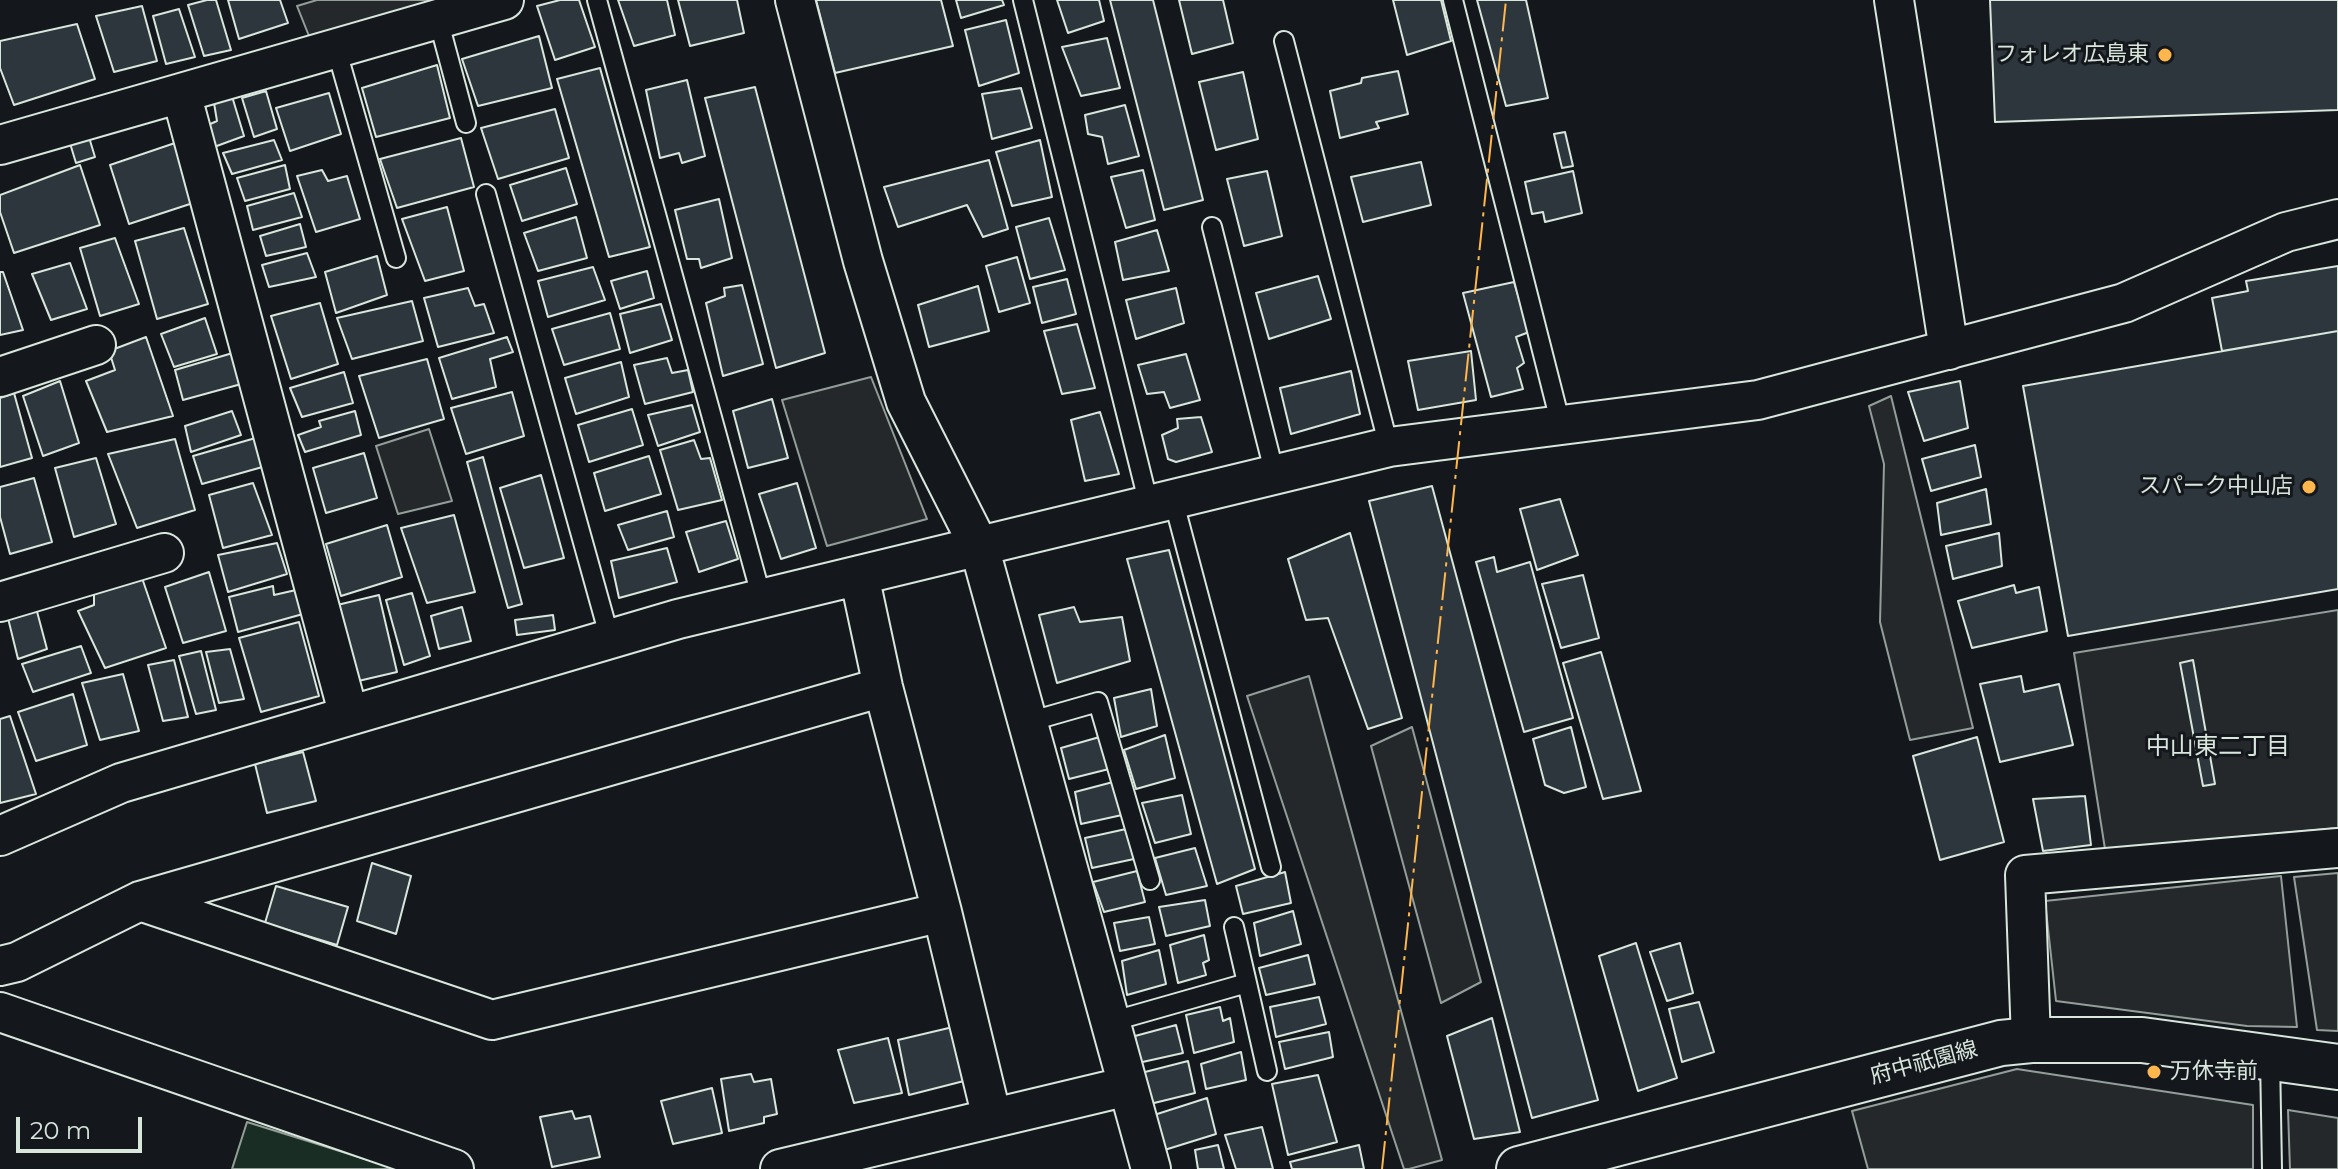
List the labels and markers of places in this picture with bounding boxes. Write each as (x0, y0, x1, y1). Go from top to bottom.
place label: フォレオ広島東 (1995, 42, 2149, 68)
marker: フォレオ広島東 (2156, 46, 2174, 64)
place label: スパーク中山店 (2139, 474, 2293, 500)
marker: スパーク中山店 (2300, 478, 2318, 496)
place label: 万休寺前 (2170, 1059, 2258, 1085)
marker: 万休寺前 (2145, 1063, 2163, 1081)

